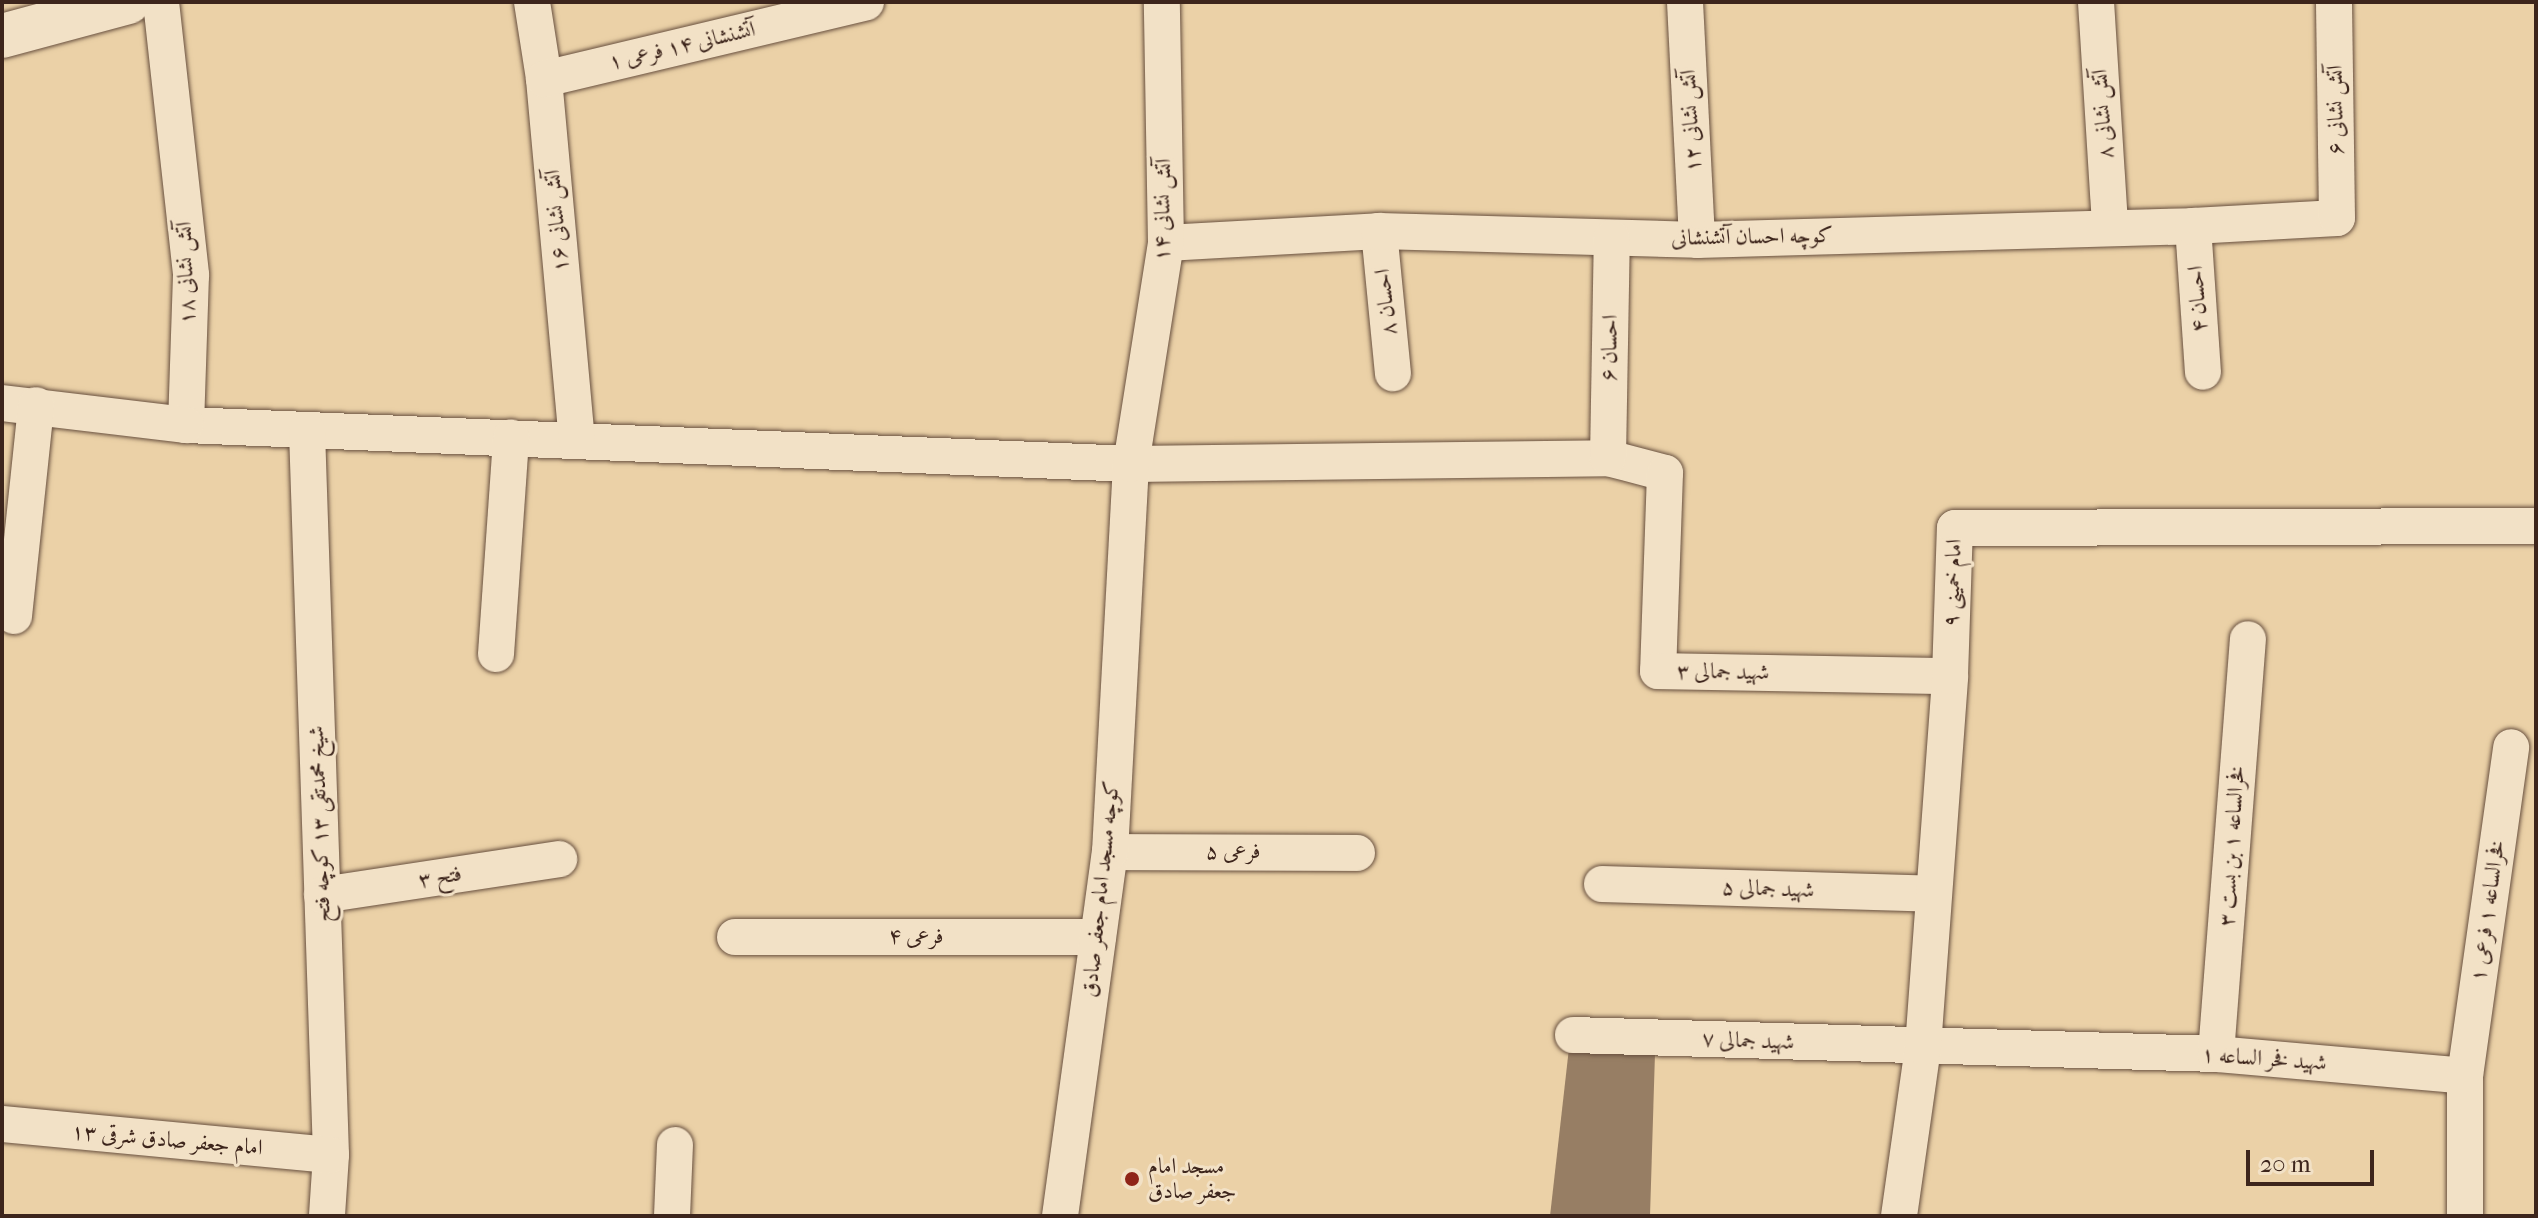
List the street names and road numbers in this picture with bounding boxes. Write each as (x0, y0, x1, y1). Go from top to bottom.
street label: آتشنشانی ۱۴ فرعی ۱ (606, 16, 758, 76)
street label: آتش نشانی ۶ (2322, 65, 2350, 155)
street label: آتش نشانی ۸ (2087, 68, 2119, 160)
street label: آتش نشانی ۱۲ (1675, 69, 1707, 173)
street label: آتش نشانی ۱۴ (1149, 158, 1177, 262)
street label: آتش نشانی ۱۶ (539, 169, 575, 273)
street label: آتش نشانی ۱۸ (171, 221, 201, 325)
street label: کوچه احسان آتشنشانی (1671, 222, 1833, 252)
street label: احسان ۴ (2182, 265, 2214, 333)
street label: احسان ۸ (1369, 267, 1403, 337)
street label: احسان ۶ (1596, 314, 1624, 382)
street label: امام خمینی ۹ (1938, 539, 1968, 627)
street label: شهید جمالی ۳ (1676, 658, 1770, 686)
street label: شیخ محمدتقی ۱۳ کوچه فتح (303, 725, 337, 923)
street label: فخرالساعه ۱ بن بست ۳ (2213, 765, 2251, 927)
street label: کوچه مسجد امام جعفر صادق (1076, 779, 1126, 999)
street label: فرعی ۵ (1205, 839, 1261, 865)
street label: فخرالساعه ۱ فرعی ۱ (2465, 839, 2511, 983)
street label: فتح ۳ (416, 861, 464, 893)
street label: شهید جمالی ۵ (1721, 874, 1815, 904)
street label: فرعی ۴ (888, 924, 944, 950)
street label: شهید جمالی ۷ (1701, 1026, 1795, 1056)
street label: شهید فخر الساعه ۱ (2200, 1041, 2328, 1077)
street label: امام جعفر صادق شرقی ۱۳ (70, 1118, 264, 1162)

